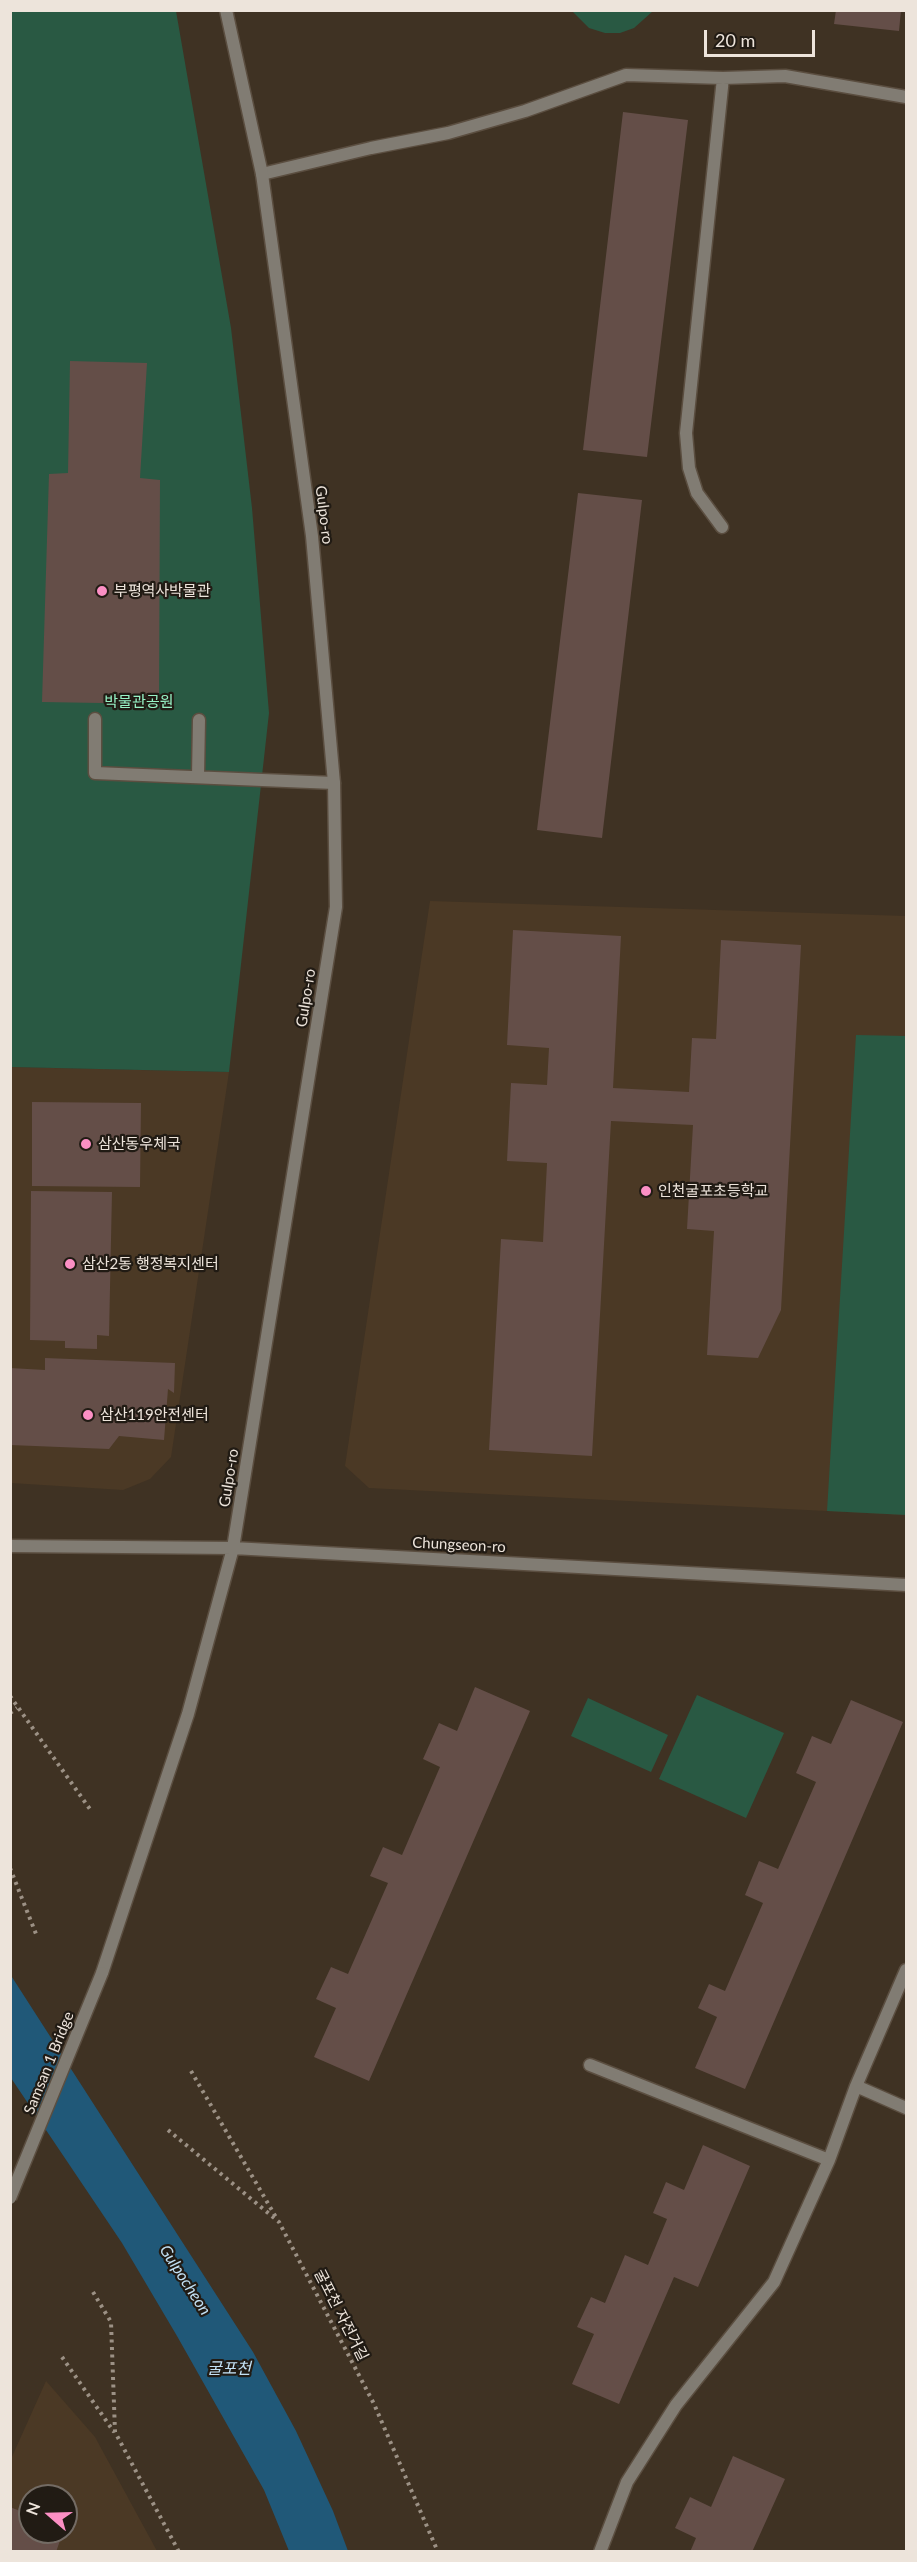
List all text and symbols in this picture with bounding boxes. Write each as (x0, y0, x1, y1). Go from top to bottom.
scale bar (707, 18, 818, 56)
text: 20 m (715, 29, 755, 51)
street label: Gulpo-ro (311, 485, 337, 545)
place label: 부평역사박물관 (114, 582, 211, 600)
marker: 부평역사박물관 (95, 584, 109, 598)
park label: 박물관공원 (105, 693, 173, 711)
street label: Gulpo-ro (293, 968, 319, 1028)
place label: 삼산동우체국 (98, 1135, 181, 1153)
marker: 삼산동우체국 (79, 1137, 93, 1151)
place label: 인천굴포초등학교 (658, 1182, 768, 1200)
marker: 인천굴포초등학교 (639, 1184, 653, 1198)
place label: 삼산2동 행정복지센터 (82, 1255, 219, 1273)
marker: 삼산2동 행정복지센터 (63, 1257, 77, 1271)
place label: 삼산119안전센터 (100, 1406, 209, 1424)
marker: 삼산119안전센터 (81, 1408, 95, 1422)
street label: Gulpo-ro (216, 1448, 242, 1508)
street label: Chungseon-ro (412, 1534, 506, 1556)
street label: Samsan 1 Bridge (20, 2009, 78, 2117)
water label: Gulpocheon (155, 2241, 215, 2319)
street label: 굴포천 자전거길 (310, 2266, 372, 2364)
water label: 굴포천 (207, 2359, 251, 2379)
north arrow (18, 2484, 78, 2544)
text: N (21, 2499, 44, 2517)

